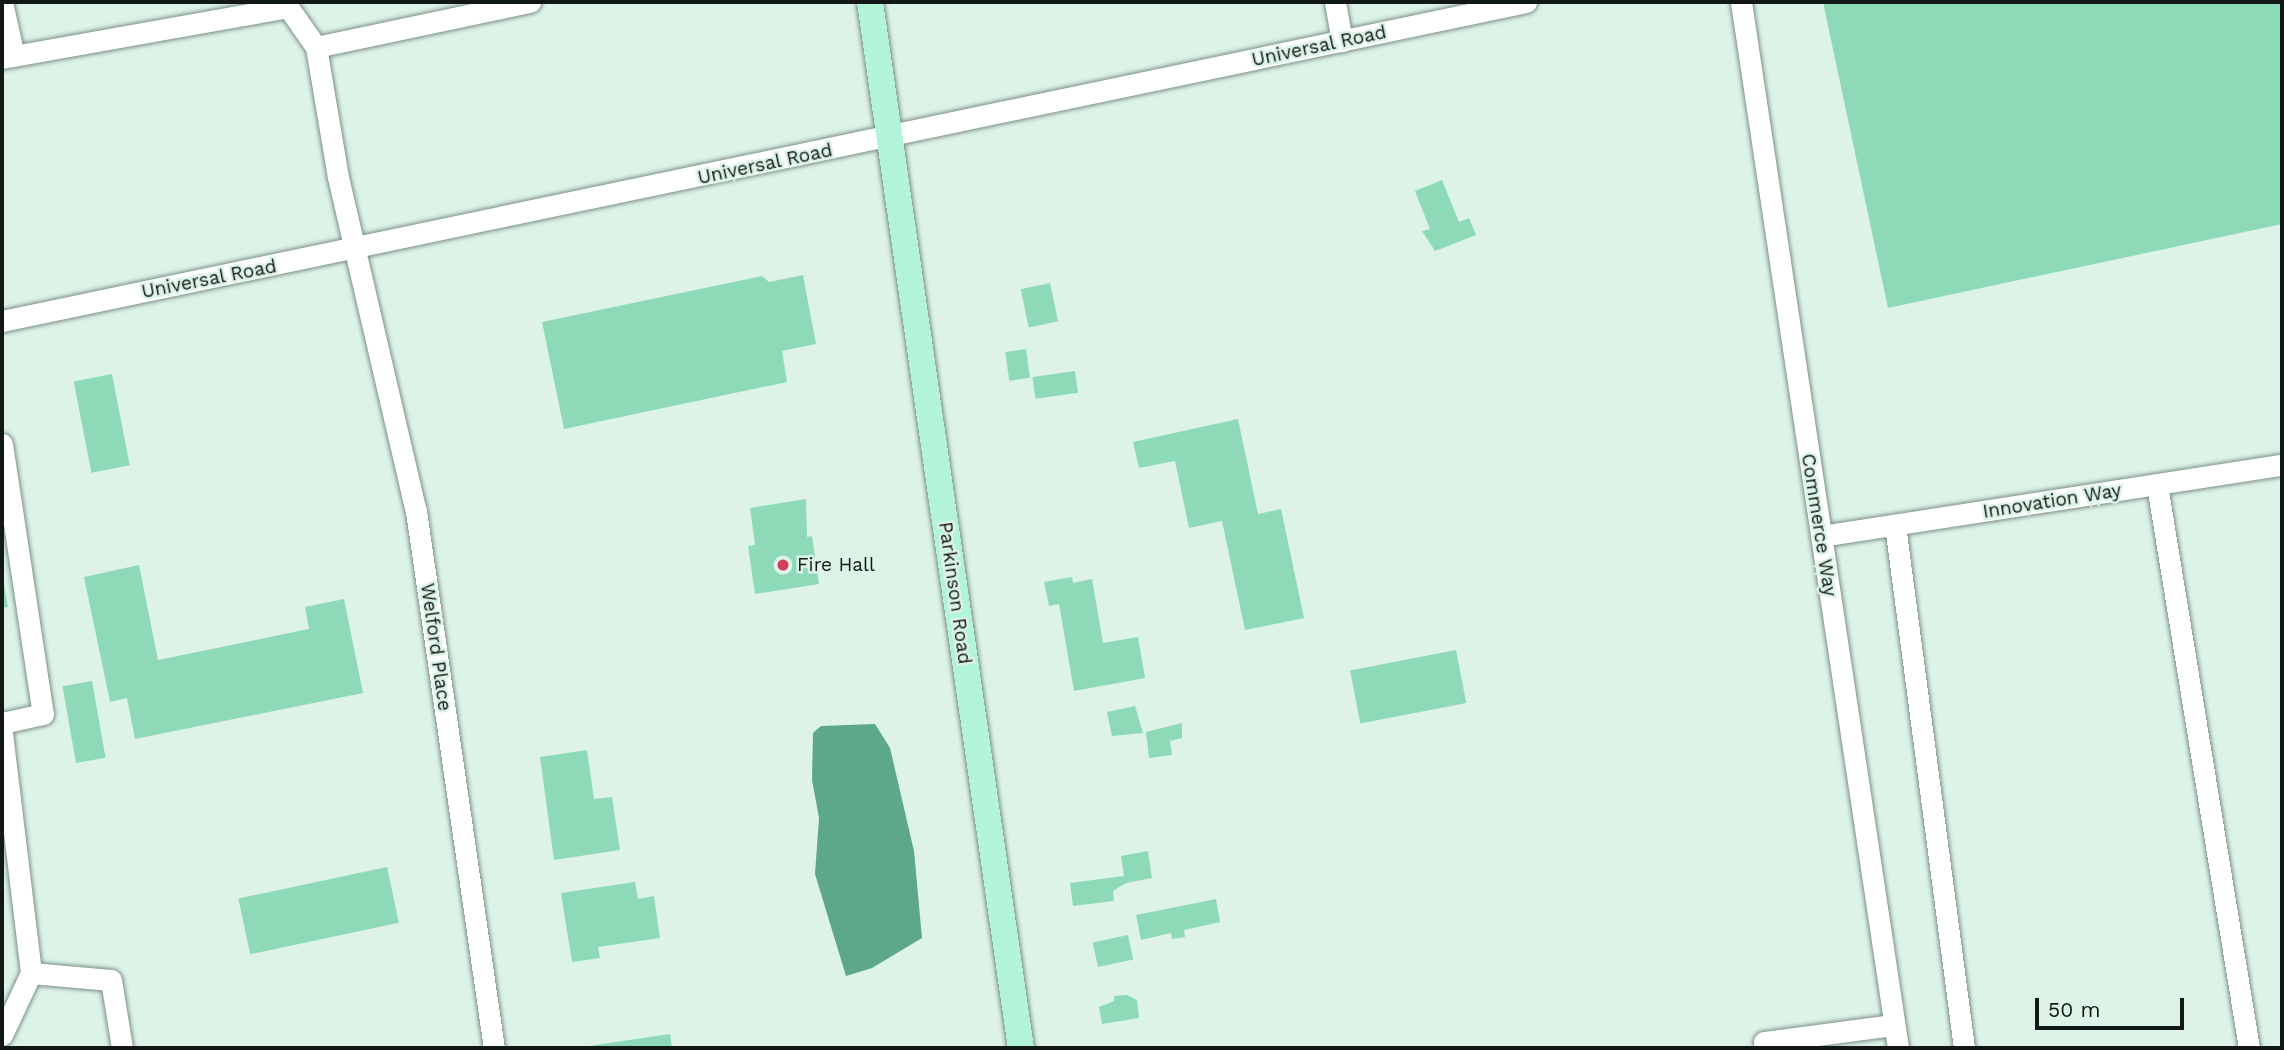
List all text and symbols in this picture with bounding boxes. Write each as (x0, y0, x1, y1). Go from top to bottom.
street label: Universal Road (1249, 21, 1389, 71)
street label: Universal Road (695, 139, 835, 189)
street label: Universal Road (139, 255, 279, 303)
street label: Commerce Way (1796, 452, 1842, 598)
street label: Innovation Way (1981, 479, 2123, 523)
street label: Parkinson Road (934, 520, 976, 666)
place label: Fire Hall (797, 554, 875, 576)
marker: Fire Hall (775, 557, 791, 573)
street label: Welford Place (416, 582, 456, 712)
scale bar (2039, 984, 2188, 1028)
text: 50 m (2048, 997, 2100, 1022)

